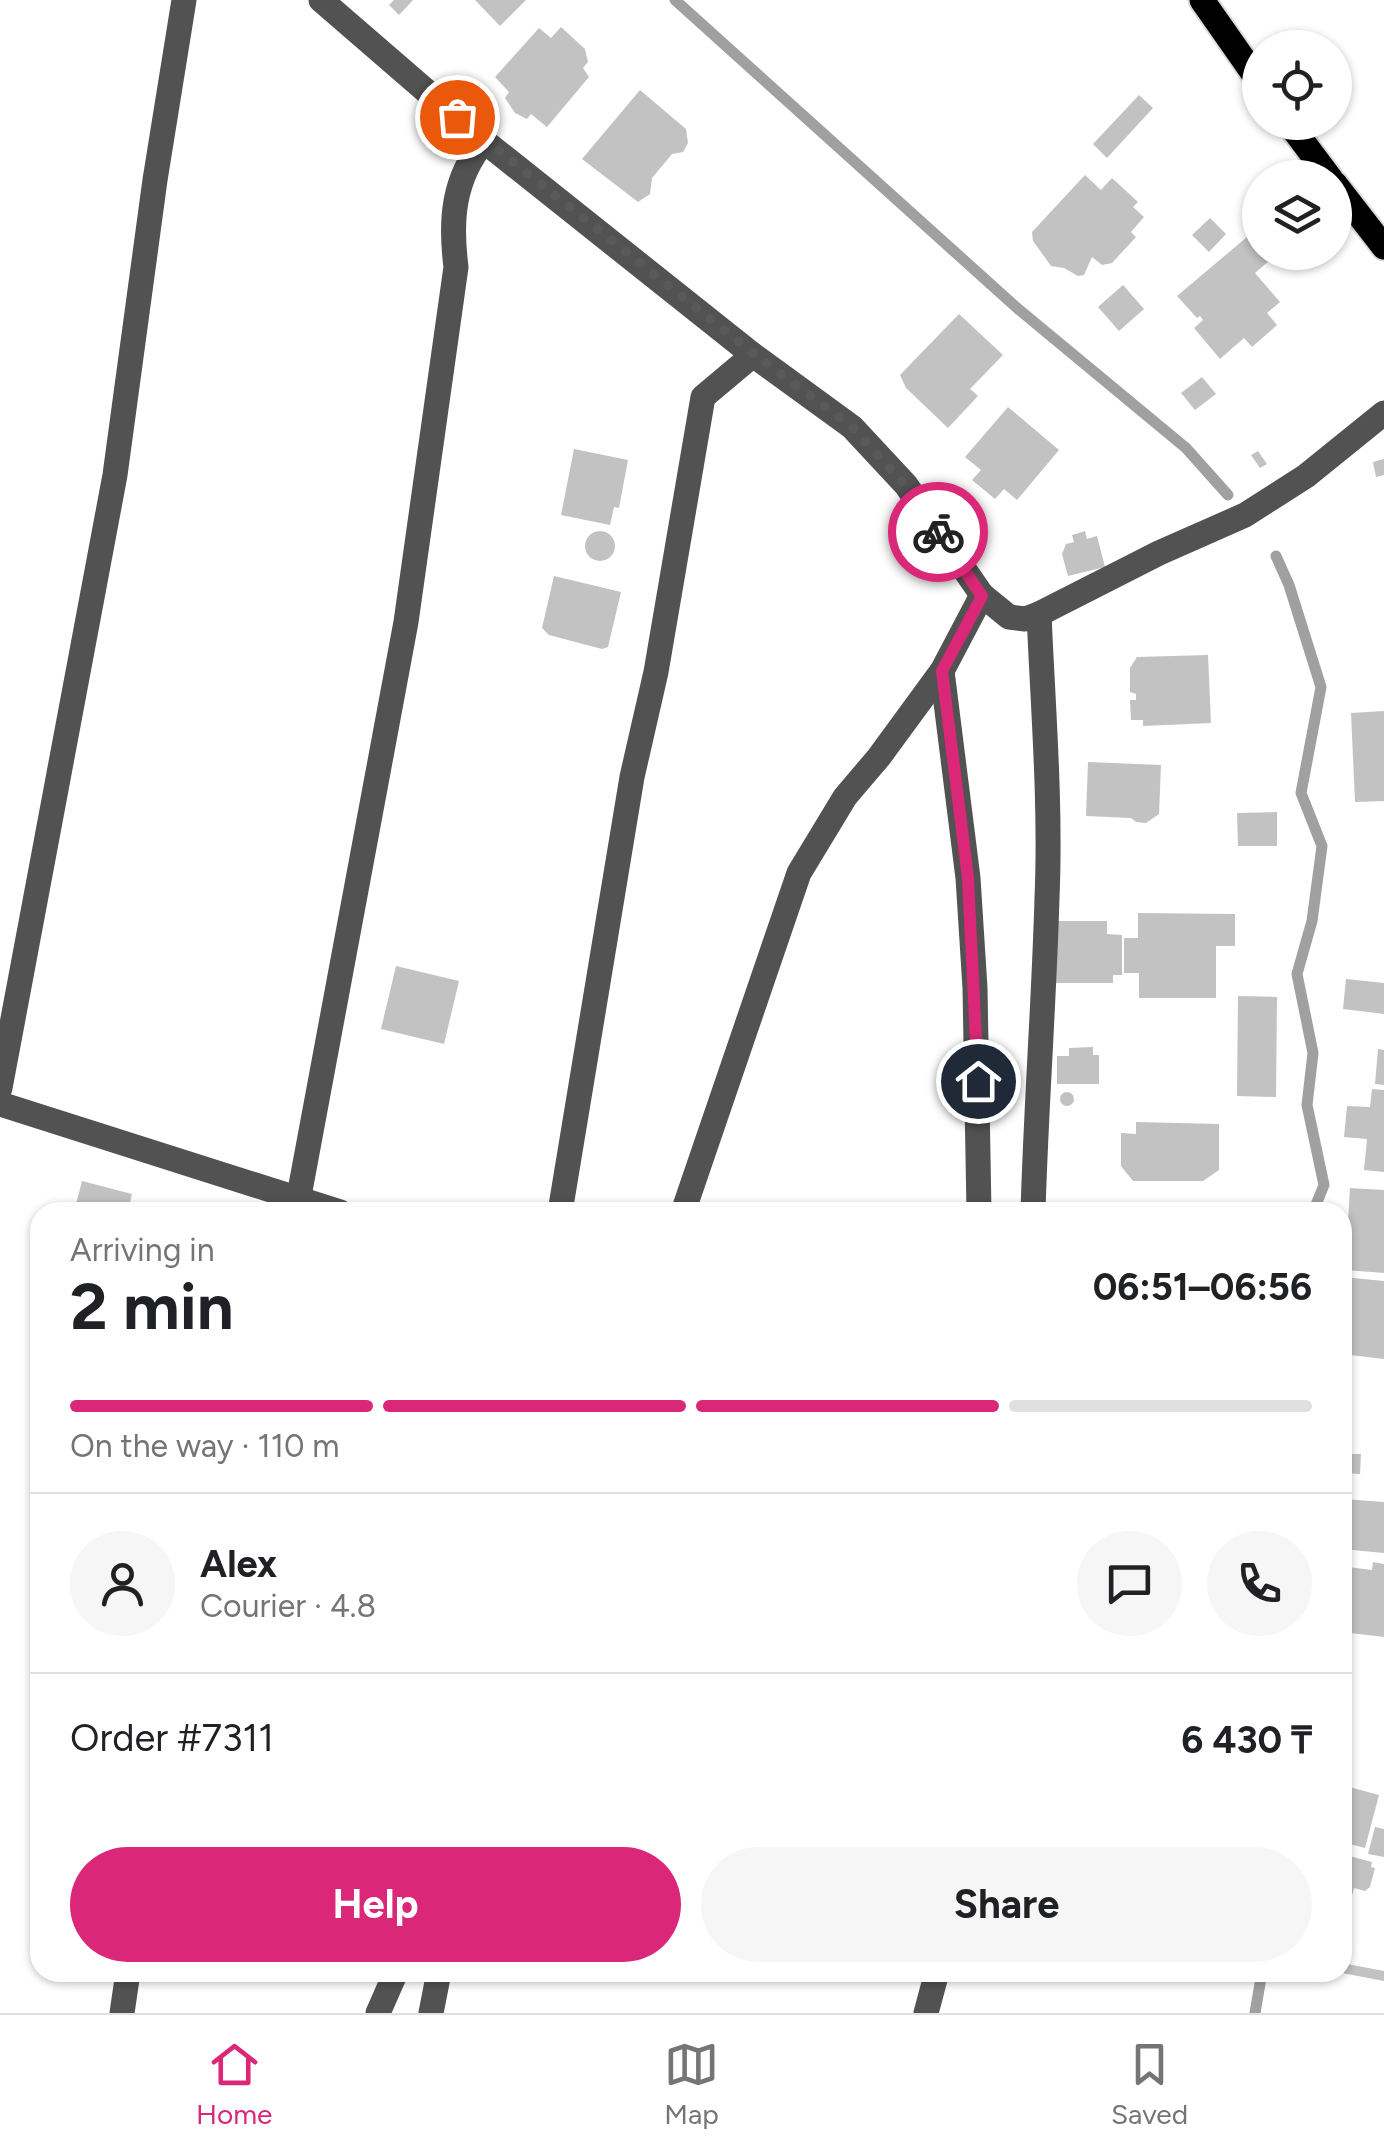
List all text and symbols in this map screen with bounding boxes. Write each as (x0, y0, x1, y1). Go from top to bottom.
map controls (1242, 30, 1352, 270)
button: locate (1242, 30, 1352, 140)
pin (415, 75, 500, 160)
icon: bag (430, 90, 485, 145)
button: layers (1242, 160, 1352, 270)
courier (888, 482, 988, 582)
icon: bike (911, 505, 966, 560)
pin (936, 1039, 1021, 1124)
icon: home (951, 1054, 1006, 1109)
text: Arriving in (70, 1231, 215, 1269)
text: 06:51–06:56 (1093, 1264, 1312, 1310)
text: 2 min (70, 1267, 234, 1345)
text: On the way · 110 m (70, 1427, 340, 1465)
button: person (70, 1531, 175, 1636)
button: chat (1077, 1531, 1182, 1636)
button: phone (1207, 1531, 1312, 1636)
text: Alex (200, 1541, 277, 1587)
text: Courier · 4.8 (200, 1587, 376, 1625)
text: Order #7311 (70, 1715, 274, 1761)
text: 6 430 ₸ (1181, 1717, 1312, 1763)
button: Help (70, 1847, 681, 1962)
button: Share (701, 1847, 1312, 1962)
tab: Home (196, 2037, 272, 2131)
tab: Map (664, 2037, 719, 2131)
tab: Saved (1111, 2037, 1188, 2131)

